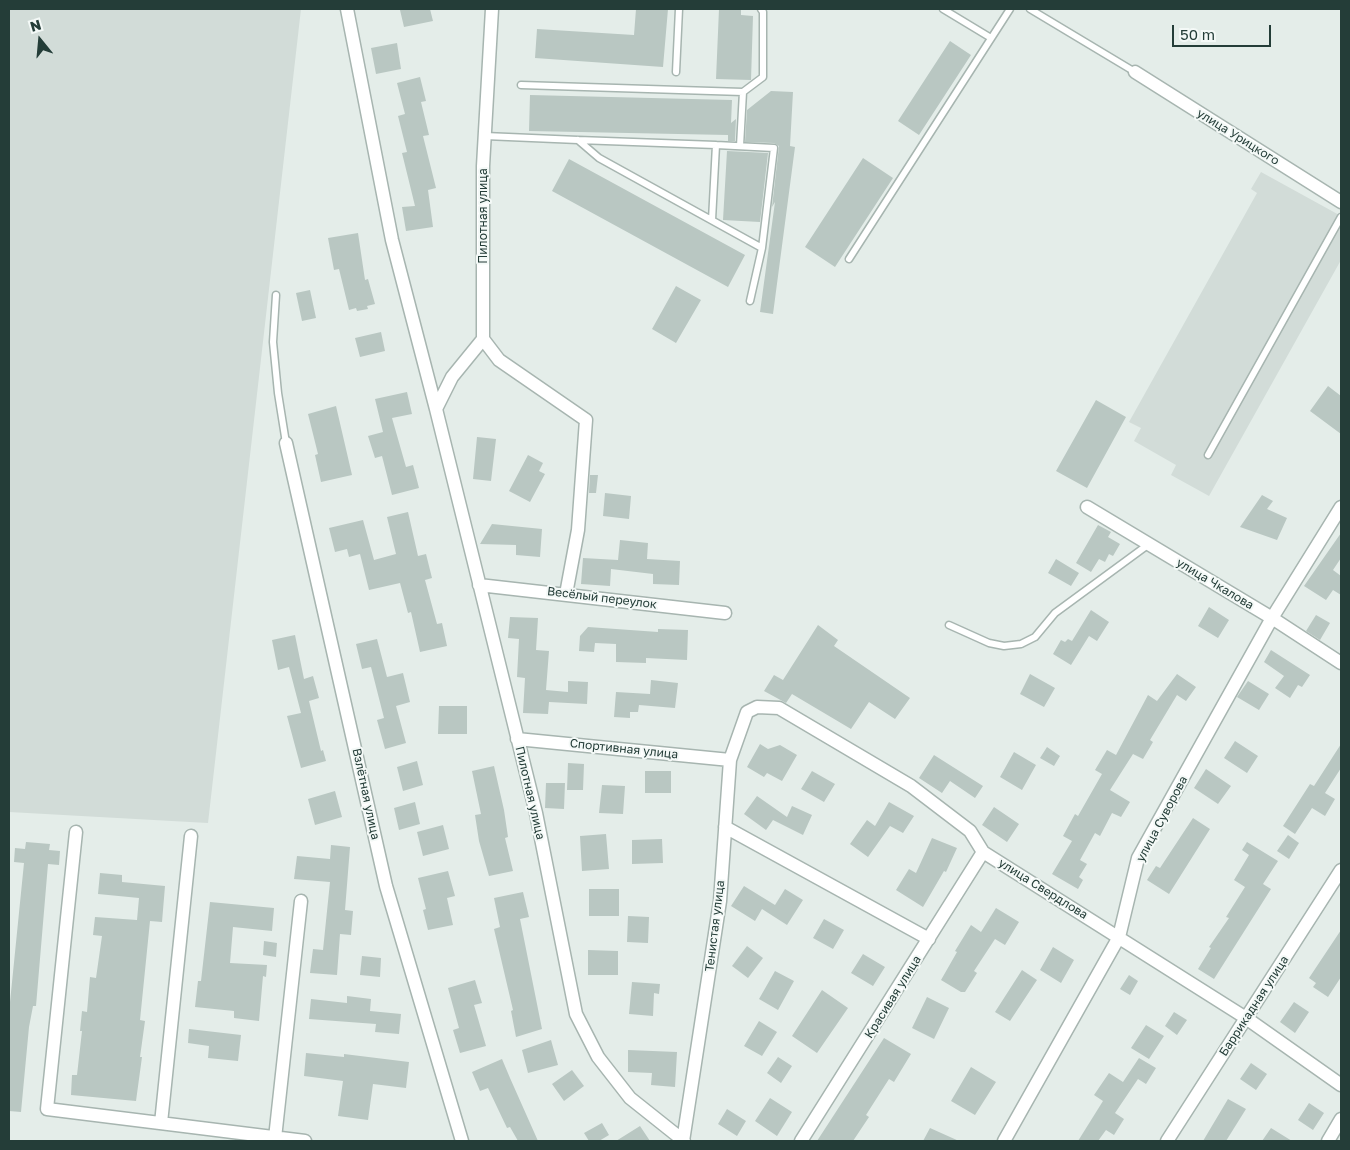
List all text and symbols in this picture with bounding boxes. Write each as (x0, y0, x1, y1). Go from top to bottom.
north arrow (15, 15, 65, 65)
text: N (28, 15, 43, 35)
scale bar (1175, 15, 1274, 47)
text: 50 m (1180, 25, 1215, 43)
street label: улица Урицкого (1194, 106, 1282, 168)
street label: Пилотная улица (476, 168, 490, 264)
street label: улица Чкалова (1174, 555, 1256, 613)
street label: Весёлый переулок (546, 584, 658, 612)
street label: Спортивная улица (569, 736, 679, 762)
street label: Пилотная улица (512, 745, 548, 841)
street label: Взлётная улица (349, 747, 383, 841)
street label: улица Суворова (1133, 774, 1191, 864)
street label: улица Свердлова (996, 856, 1090, 922)
street label: Тенистая улица (702, 880, 728, 972)
street label: Красивая улица (862, 953, 924, 1041)
street label: Баррикадная улица (1216, 953, 1292, 1059)

